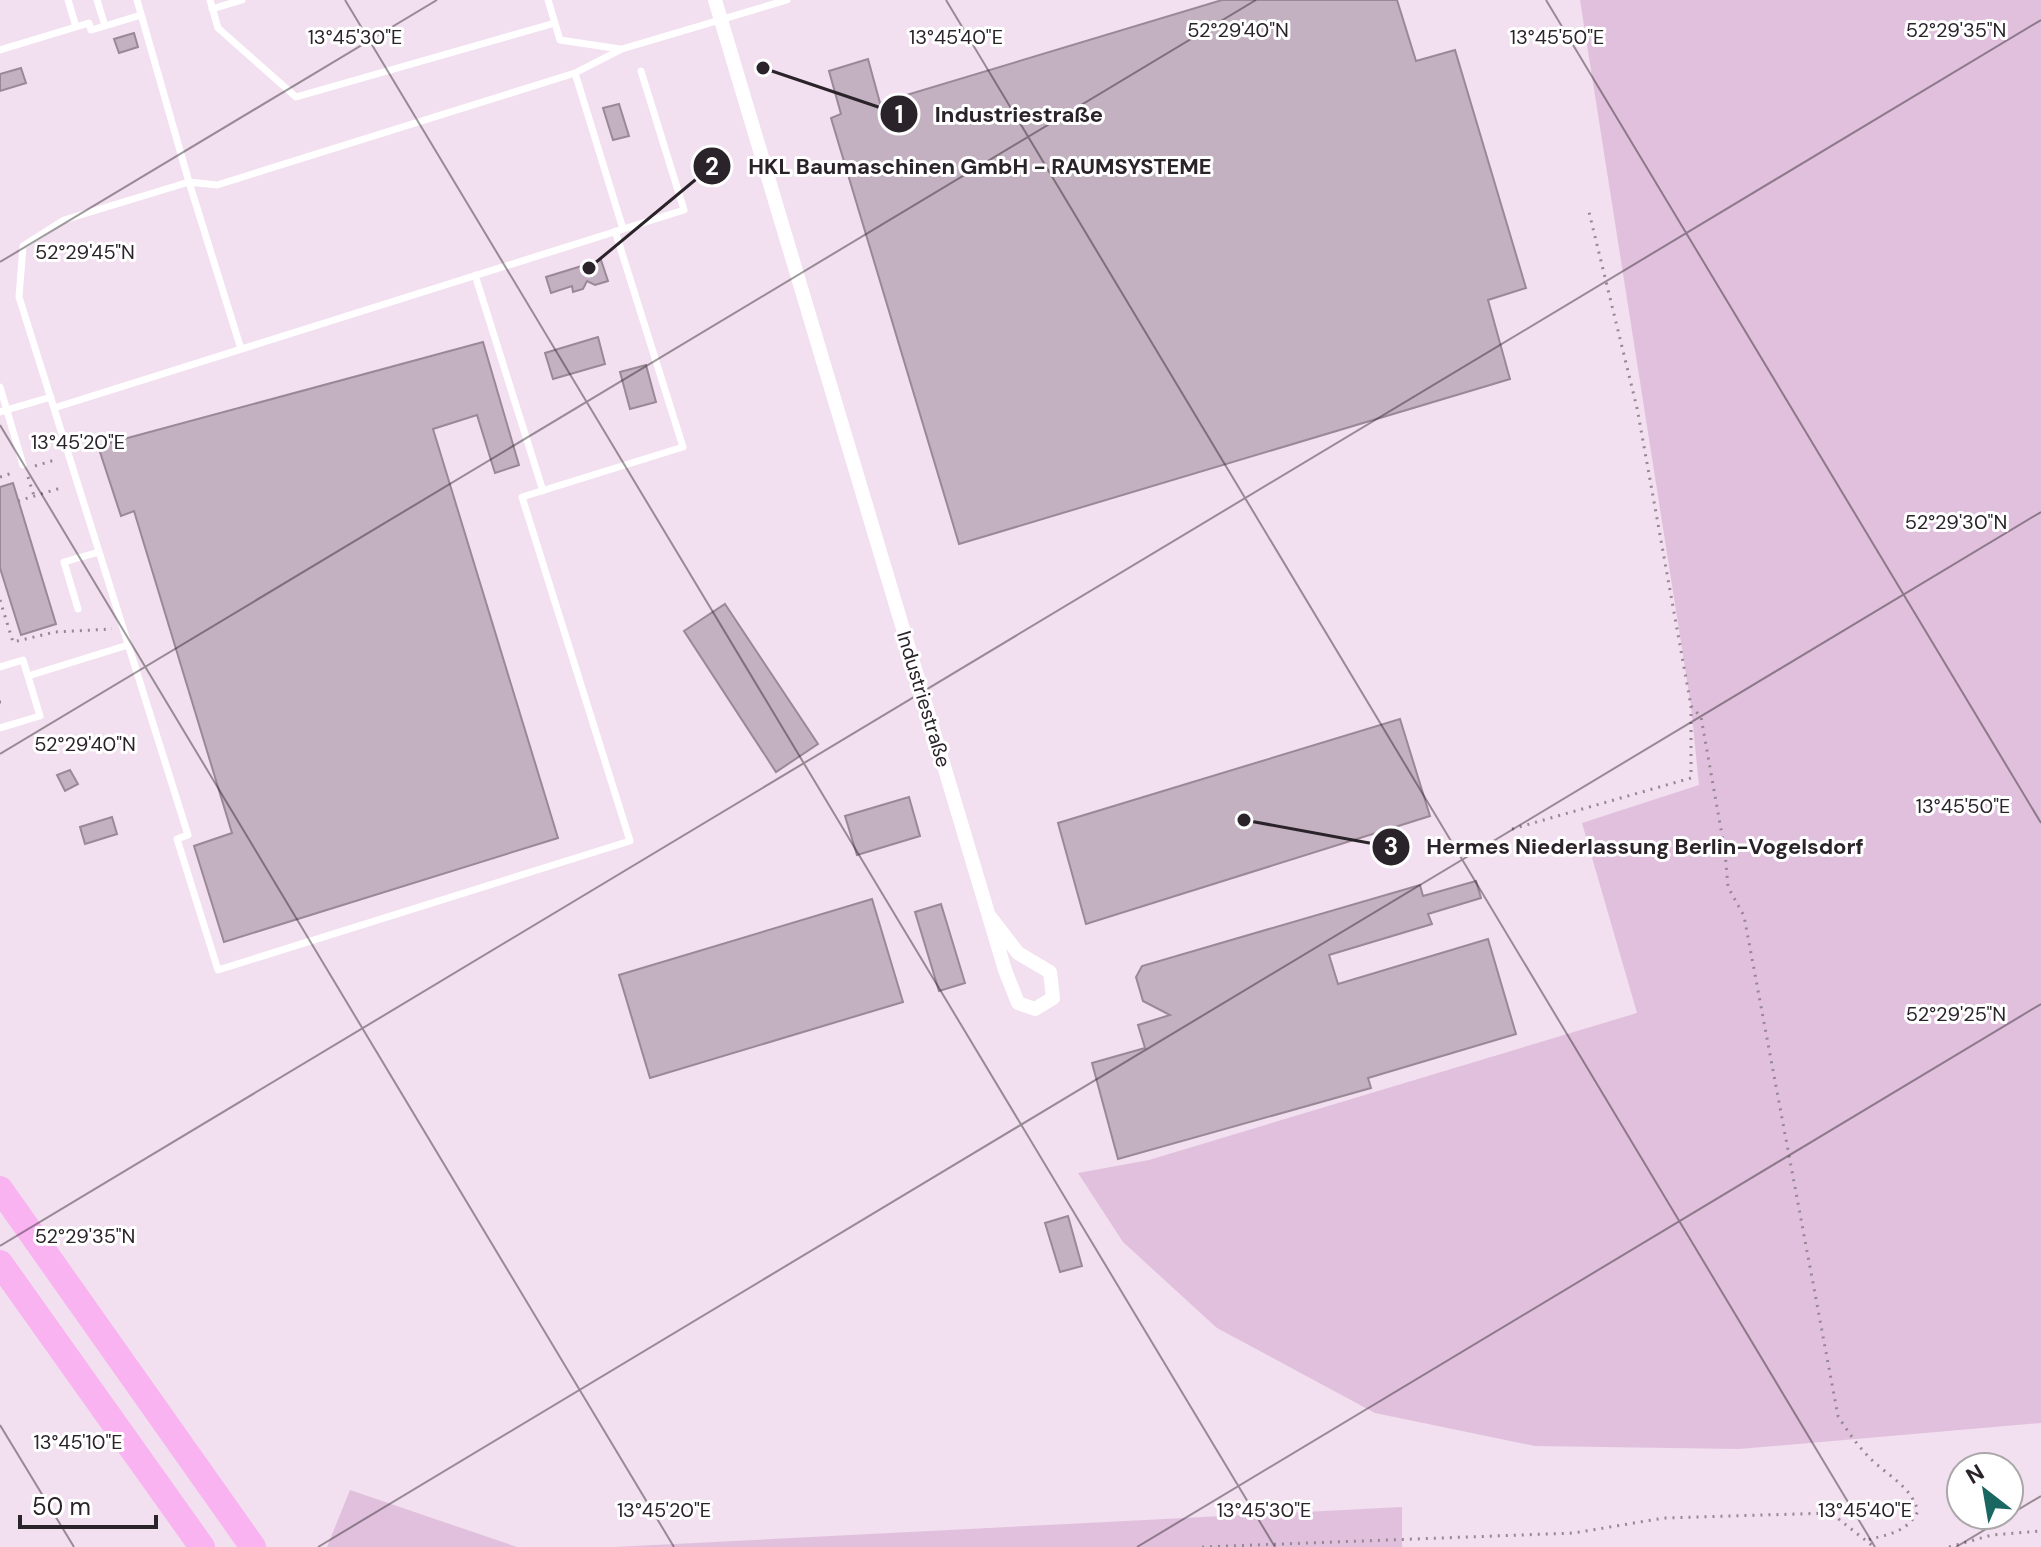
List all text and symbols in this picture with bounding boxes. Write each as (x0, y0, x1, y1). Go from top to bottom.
text: 52°29'40"N (1187, 17, 1289, 43)
text: 52°29'35"N (1906, 17, 2006, 43)
text: 13°45'30"E (308, 24, 402, 50)
text: 13°45'40"E (909, 24, 1003, 50)
text: 13°45'50"E (1510, 24, 1604, 50)
callout: Industriestraße (879, 91, 1119, 137)
text: 1 (895, 99, 903, 130)
text: Industriestraße (935, 100, 1103, 129)
callout: HKL Baumaschinen GmbH - RAUMSYSTEME (692, 143, 1228, 189)
text: 2 (705, 151, 719, 182)
text: HKL Baumaschinen GmbH - RAUMSYSTEME (748, 152, 1212, 181)
text: 52°29'45"N (35, 239, 135, 265)
text: 13°45'20"E (31, 429, 125, 455)
text: 52°29'30"N (1905, 509, 2007, 535)
street label: Industriestraße (891, 628, 957, 770)
text: 52°29'40"N (34, 731, 136, 757)
text: 13°45'50"E (1916, 793, 2010, 819)
callout: Hermes Niederlassung Berlin-Vogelsdorf (1371, 824, 1880, 870)
text: 3 (1384, 831, 1398, 862)
text: Hermes Niederlassung Berlin-Vogelsdorf (1426, 832, 1864, 861)
text: 52°29'25"N (1906, 1001, 2006, 1027)
text: 52°29'35"N (35, 1223, 135, 1249)
text: 13°45'10"E (33, 1429, 123, 1455)
north arrow (1945, 1451, 2025, 1531)
text: N (1961, 1458, 1989, 1491)
scale bar (20, 1479, 156, 1529)
text: 50 m (32, 1491, 91, 1522)
text: 13°45'20"E (617, 1497, 711, 1523)
text: 13°45'30"E (1217, 1497, 1311, 1523)
text: 13°45'40"E (1818, 1497, 1912, 1523)

